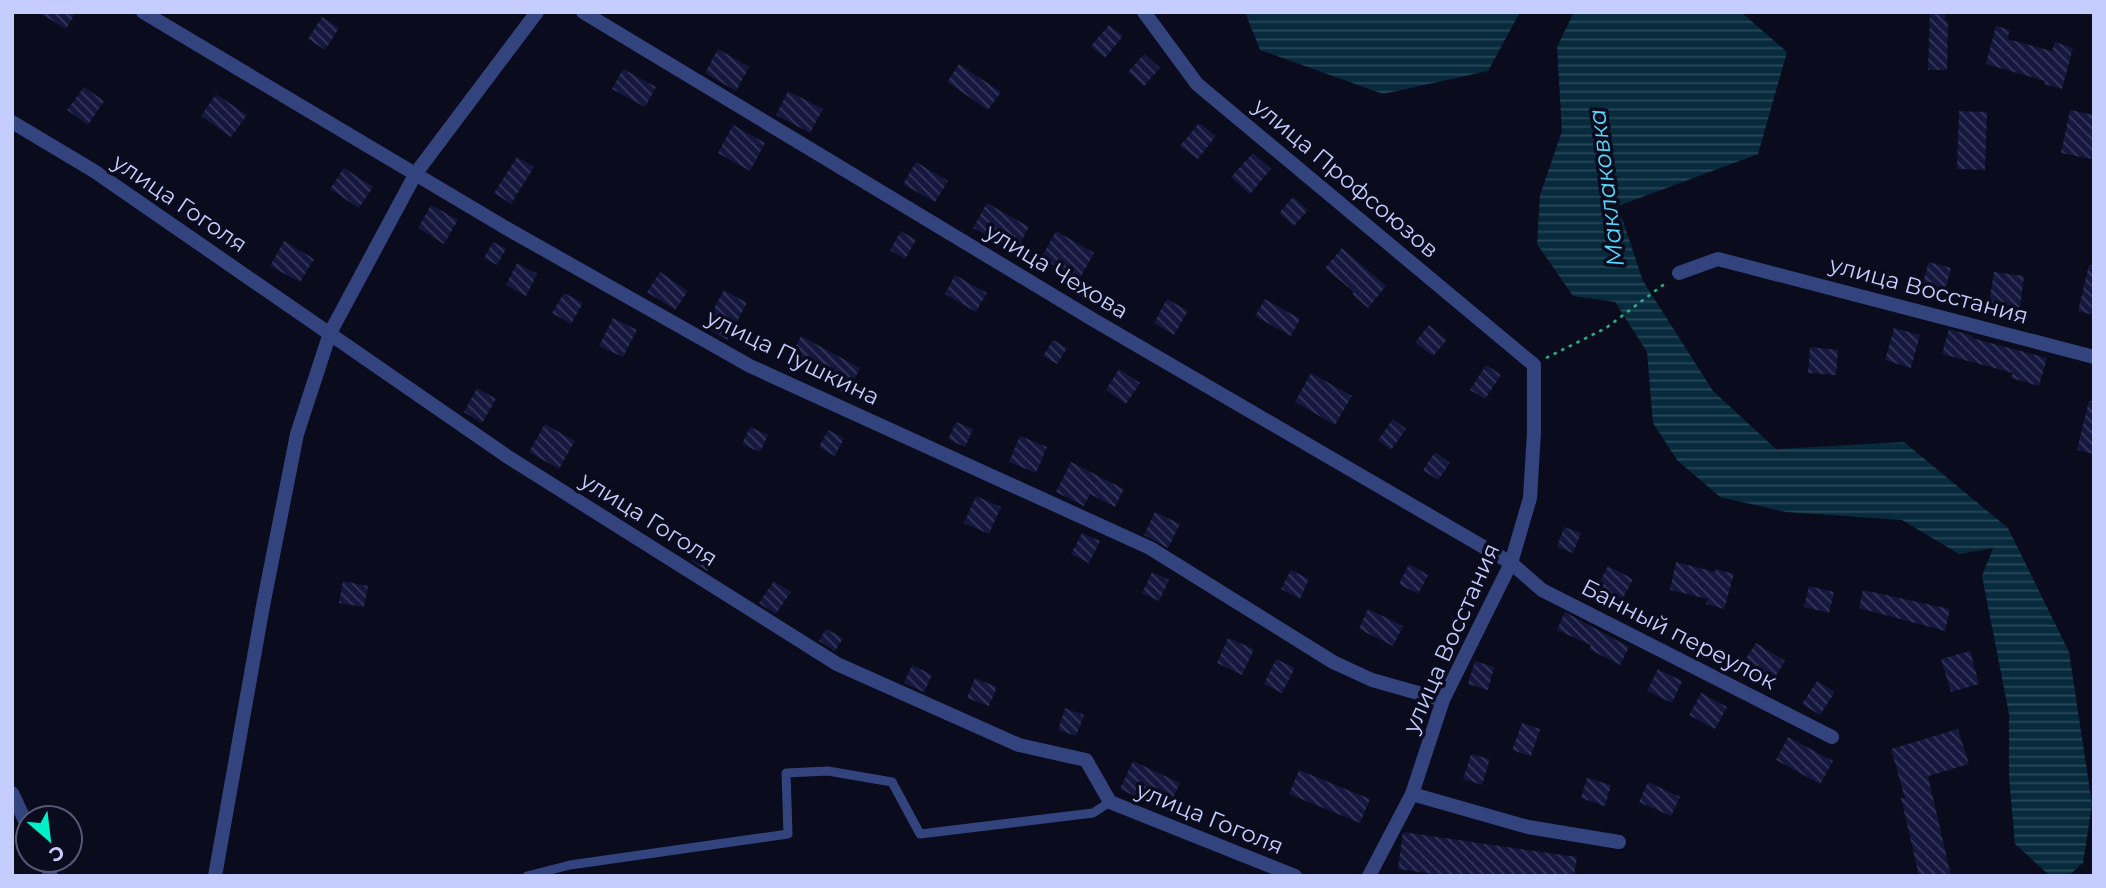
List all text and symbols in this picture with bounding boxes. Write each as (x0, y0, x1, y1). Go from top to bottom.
street label: улица Профсоюзов (1247, 92, 1444, 264)
water label: Маклаковка (1582, 107, 1630, 269)
street label: улица Гоголя (107, 147, 253, 258)
street label: улица Чехова (980, 217, 1134, 325)
street label: улица Восстания (1826, 250, 2032, 330)
street label: улица Пушкина (701, 303, 884, 411)
street label: улица Гоголя (574, 465, 723, 572)
street label: улица Восстания (1396, 539, 1505, 738)
street label: Банный переулок (1577, 573, 1782, 696)
street label: улица Гоголя (1131, 775, 1288, 860)
north arrow (14, 804, 84, 874)
text: С (45, 840, 68, 867)

